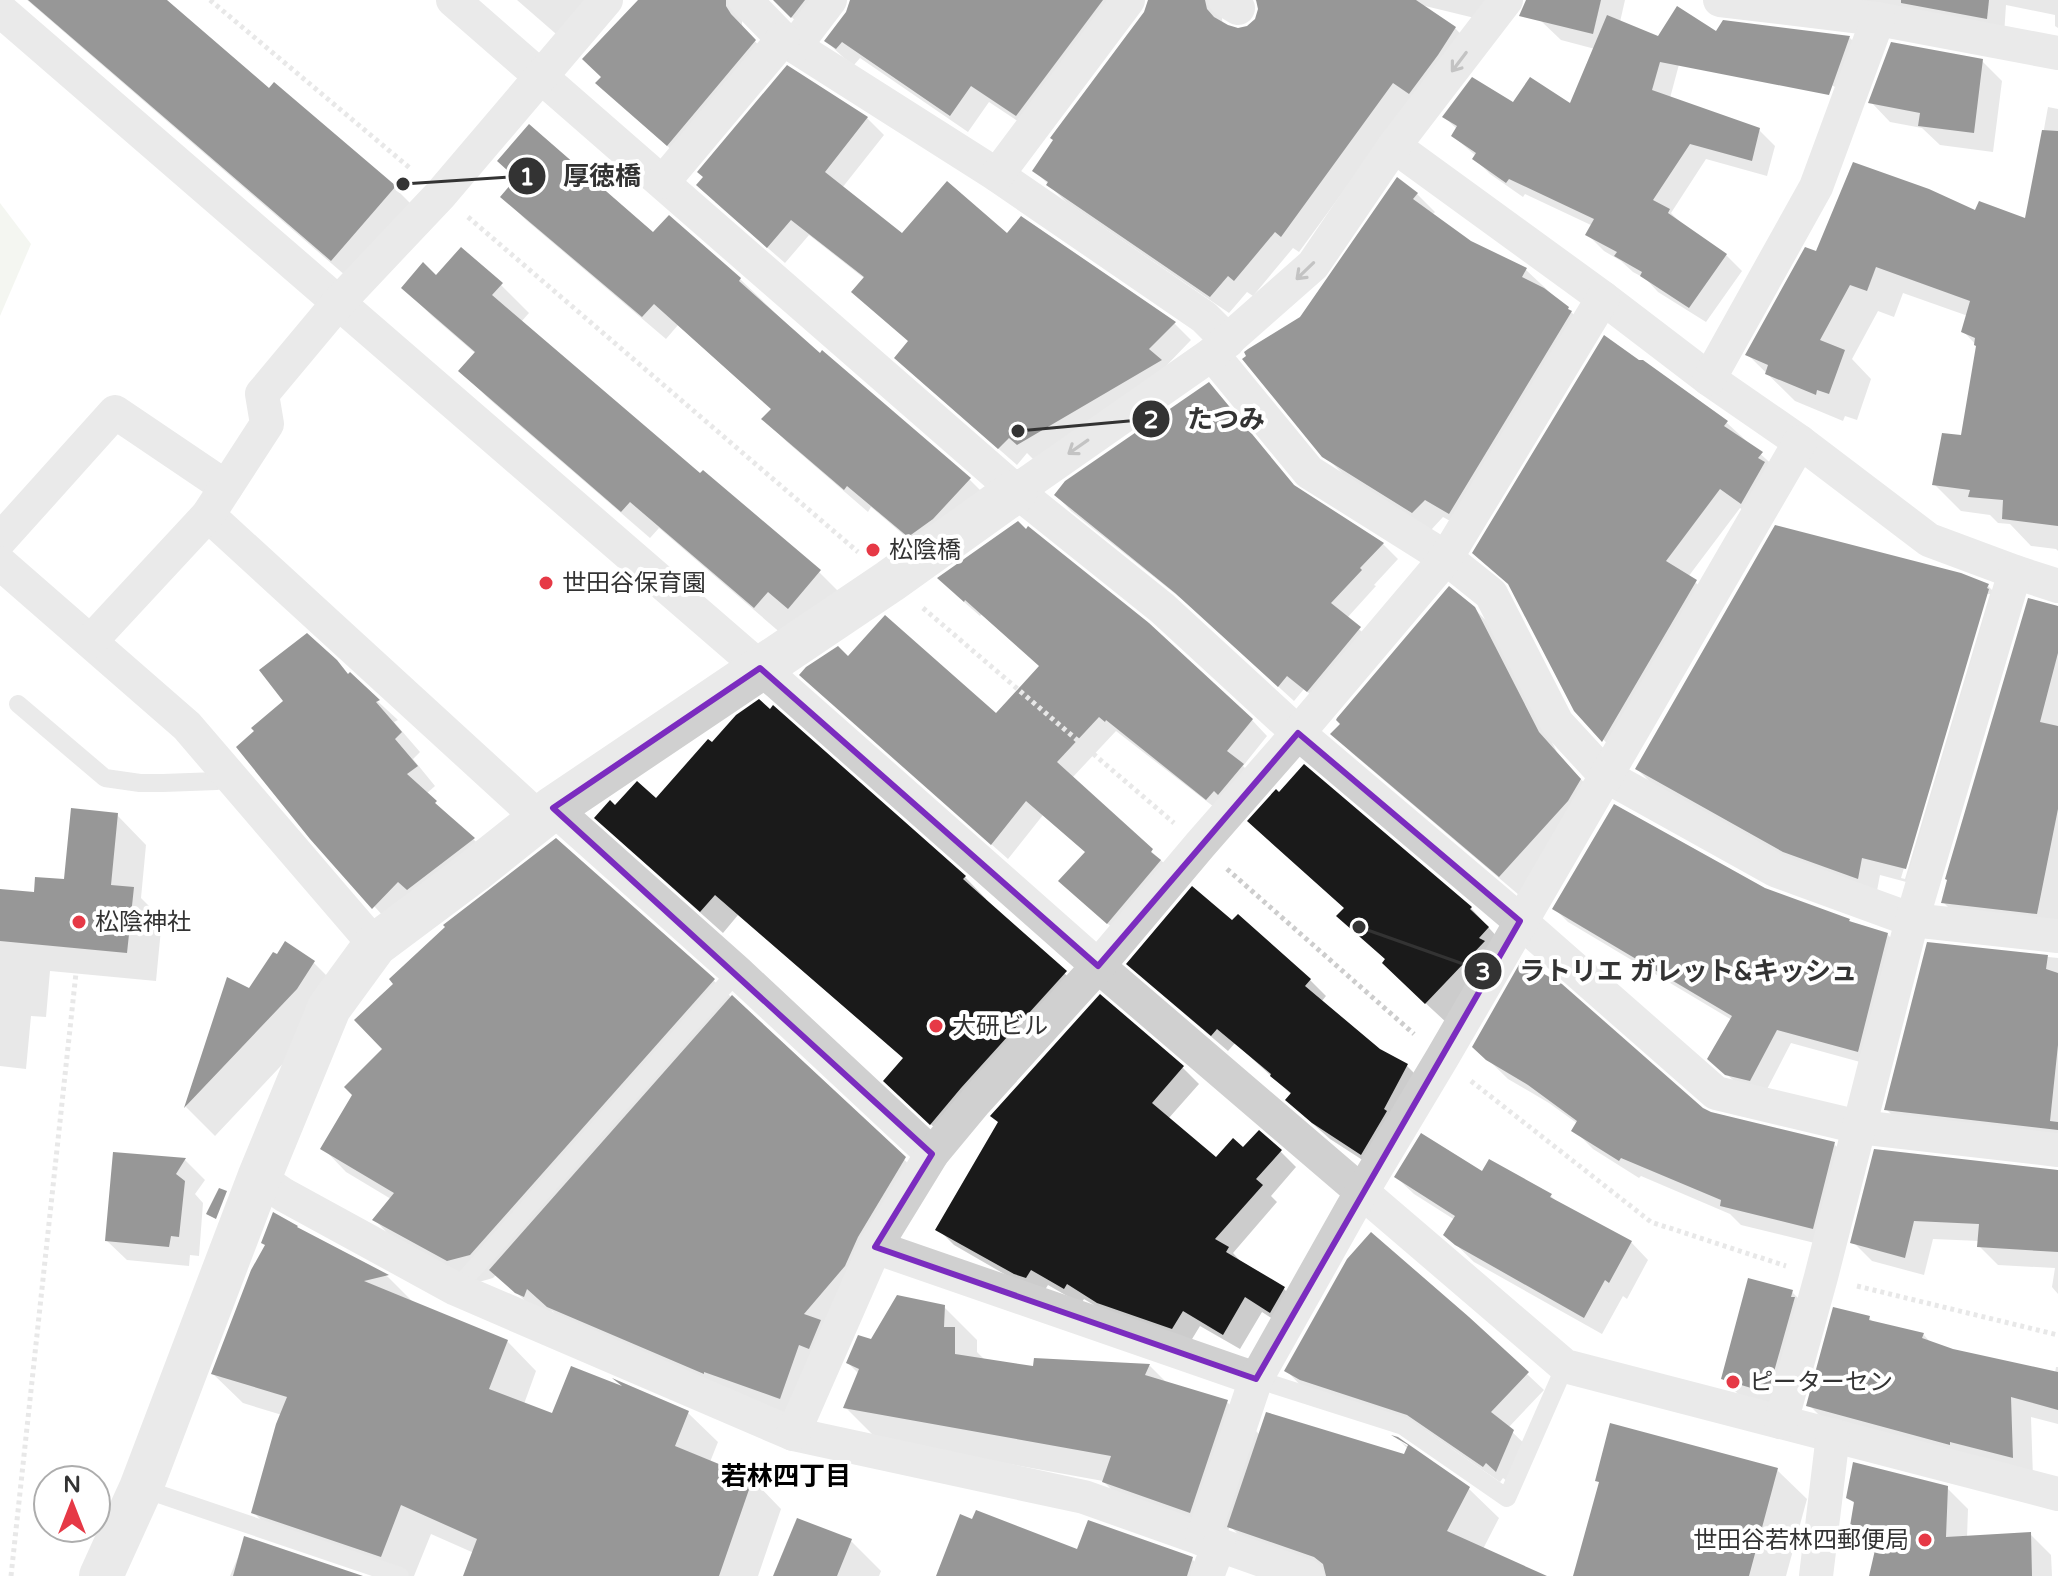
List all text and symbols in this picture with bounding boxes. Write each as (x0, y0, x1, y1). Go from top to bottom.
one-way arrow (1450, 51, 1467, 72)
callout: 厚徳橋 (507, 151, 657, 201)
text: 厚徳橋 (563, 161, 641, 192)
text: 1 (519, 163, 535, 192)
one-way arrow (1295, 262, 1315, 281)
callout: たつみ (1131, 394, 1281, 444)
text: たつみ (1187, 404, 1265, 435)
text: 2 (1143, 406, 1159, 435)
one-way arrow (1067, 439, 1089, 455)
place label: 松陰橋 (889, 536, 961, 565)
marker: 松陰橋 (864, 541, 882, 559)
place label: 世田谷保育園 (562, 569, 706, 598)
marker: 世田谷保育園 (537, 574, 555, 592)
place label: 松陰神社 (95, 908, 191, 937)
marker: 松陰神社 (70, 913, 88, 931)
callout: ラトリエ ガレット&キッシュ (1463, 946, 1873, 996)
text: ラトリエ ガレット&キッシュ (1519, 956, 1857, 987)
text: 3 (1475, 958, 1491, 987)
place label: 大研ビル (952, 1012, 1048, 1041)
marker: 大研ビル (927, 1017, 945, 1035)
place label: ピーターセン (1749, 1368, 1893, 1397)
marker: ピーターセン (1724, 1373, 1742, 1391)
district label: 若林四丁目 (721, 1461, 851, 1492)
north arrow (32, 1464, 112, 1544)
text: N (63, 1472, 81, 1498)
place label: 世田谷若林四郵便局 (1693, 1526, 1909, 1555)
marker: 世田谷若林四郵便局 (1916, 1531, 1934, 1549)

